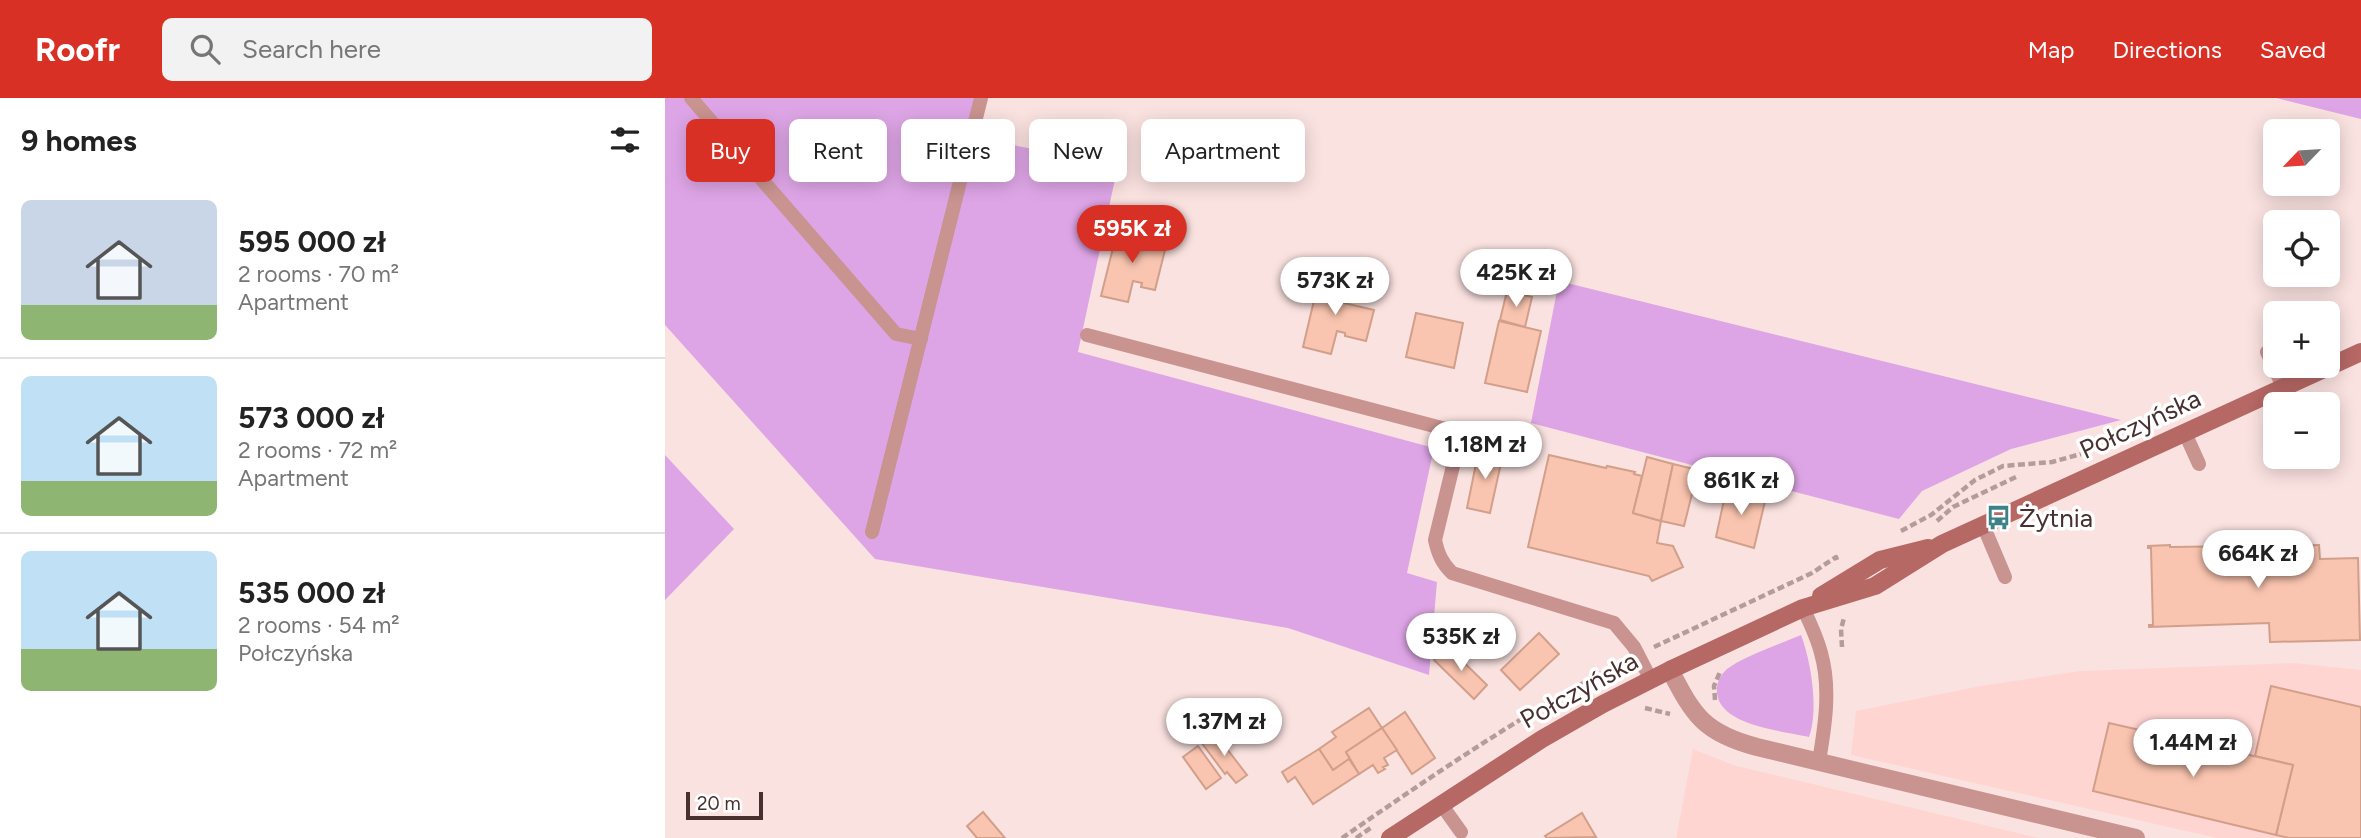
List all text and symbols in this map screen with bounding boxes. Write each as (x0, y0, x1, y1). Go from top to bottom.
search box (162, 18, 652, 81)
text: Roofr (35, 30, 120, 69)
icon: search (186, 30, 224, 68)
text: Search here (242, 33, 381, 65)
text: Map (2028, 35, 2074, 64)
text: Directions (2112, 35, 2222, 64)
text: Saved (2260, 35, 2326, 64)
chip: Buy (686, 119, 775, 182)
chip: Rent (789, 119, 887, 182)
chip: Filters (901, 119, 1015, 182)
chip: New (1029, 119, 1127, 182)
chip: Apartment (1141, 119, 1305, 182)
north arrow (2263, 119, 2340, 196)
map controls (2263, 119, 2340, 469)
icon: filters (606, 121, 644, 159)
text: 9 homes (21, 122, 137, 159)
pin: 595K zł (1067, 206, 1197, 265)
button: locate (2263, 210, 2340, 287)
text: 595K zł (1093, 214, 1171, 242)
text: 595 000 zł (238, 223, 386, 260)
icon: home (77, 228, 161, 312)
pin: 425K zł (1451, 250, 1581, 309)
pin: 573K zł (1270, 258, 1400, 317)
text: 425K zł (1476, 258, 1556, 286)
text: 2 rooms · 70 m² (238, 260, 399, 288)
text: 573K zł (1296, 266, 1374, 294)
text: Apartment (238, 288, 349, 316)
button: + (2263, 301, 2340, 378)
street label: Połczyńska (2074, 382, 2206, 466)
button: − (2263, 392, 2340, 469)
text: 573 000 zł (238, 399, 384, 436)
icon: home (77, 404, 161, 488)
pin: 1.18M zł (1413, 422, 1557, 481)
text: 1.18M zł (1444, 430, 1526, 458)
text: 2 rooms · 72 m² (238, 436, 397, 464)
pin: 861K zł (1676, 458, 1806, 517)
text: Apartment (238, 464, 349, 492)
text: 861K zł (1703, 466, 1779, 494)
place label: Żytnia (2019, 502, 2093, 534)
bus stop icon: Żytnia (1985, 504, 2013, 532)
pin: 664K zł (2193, 531, 2323, 590)
text: 664K zł (2218, 539, 2298, 567)
text: 535 000 zł (238, 574, 385, 611)
icon: home (77, 579, 161, 663)
text: 2 rooms · 54 m² (238, 611, 400, 639)
pin: 535K zł (1396, 614, 1526, 673)
text: 535K zł (1422, 622, 1500, 650)
text: Połczyńska (238, 639, 353, 667)
street label: Połczyńska (1514, 645, 1644, 735)
pin: 1.37M zł (1152, 698, 1296, 758)
text: 1.37M zł (1182, 707, 1266, 735)
pin: 1.44M zł (2121, 720, 2265, 779)
text: 1.44M zł (2149, 728, 2237, 756)
scale bar (686, 789, 763, 821)
text: 20 m (697, 792, 741, 815)

